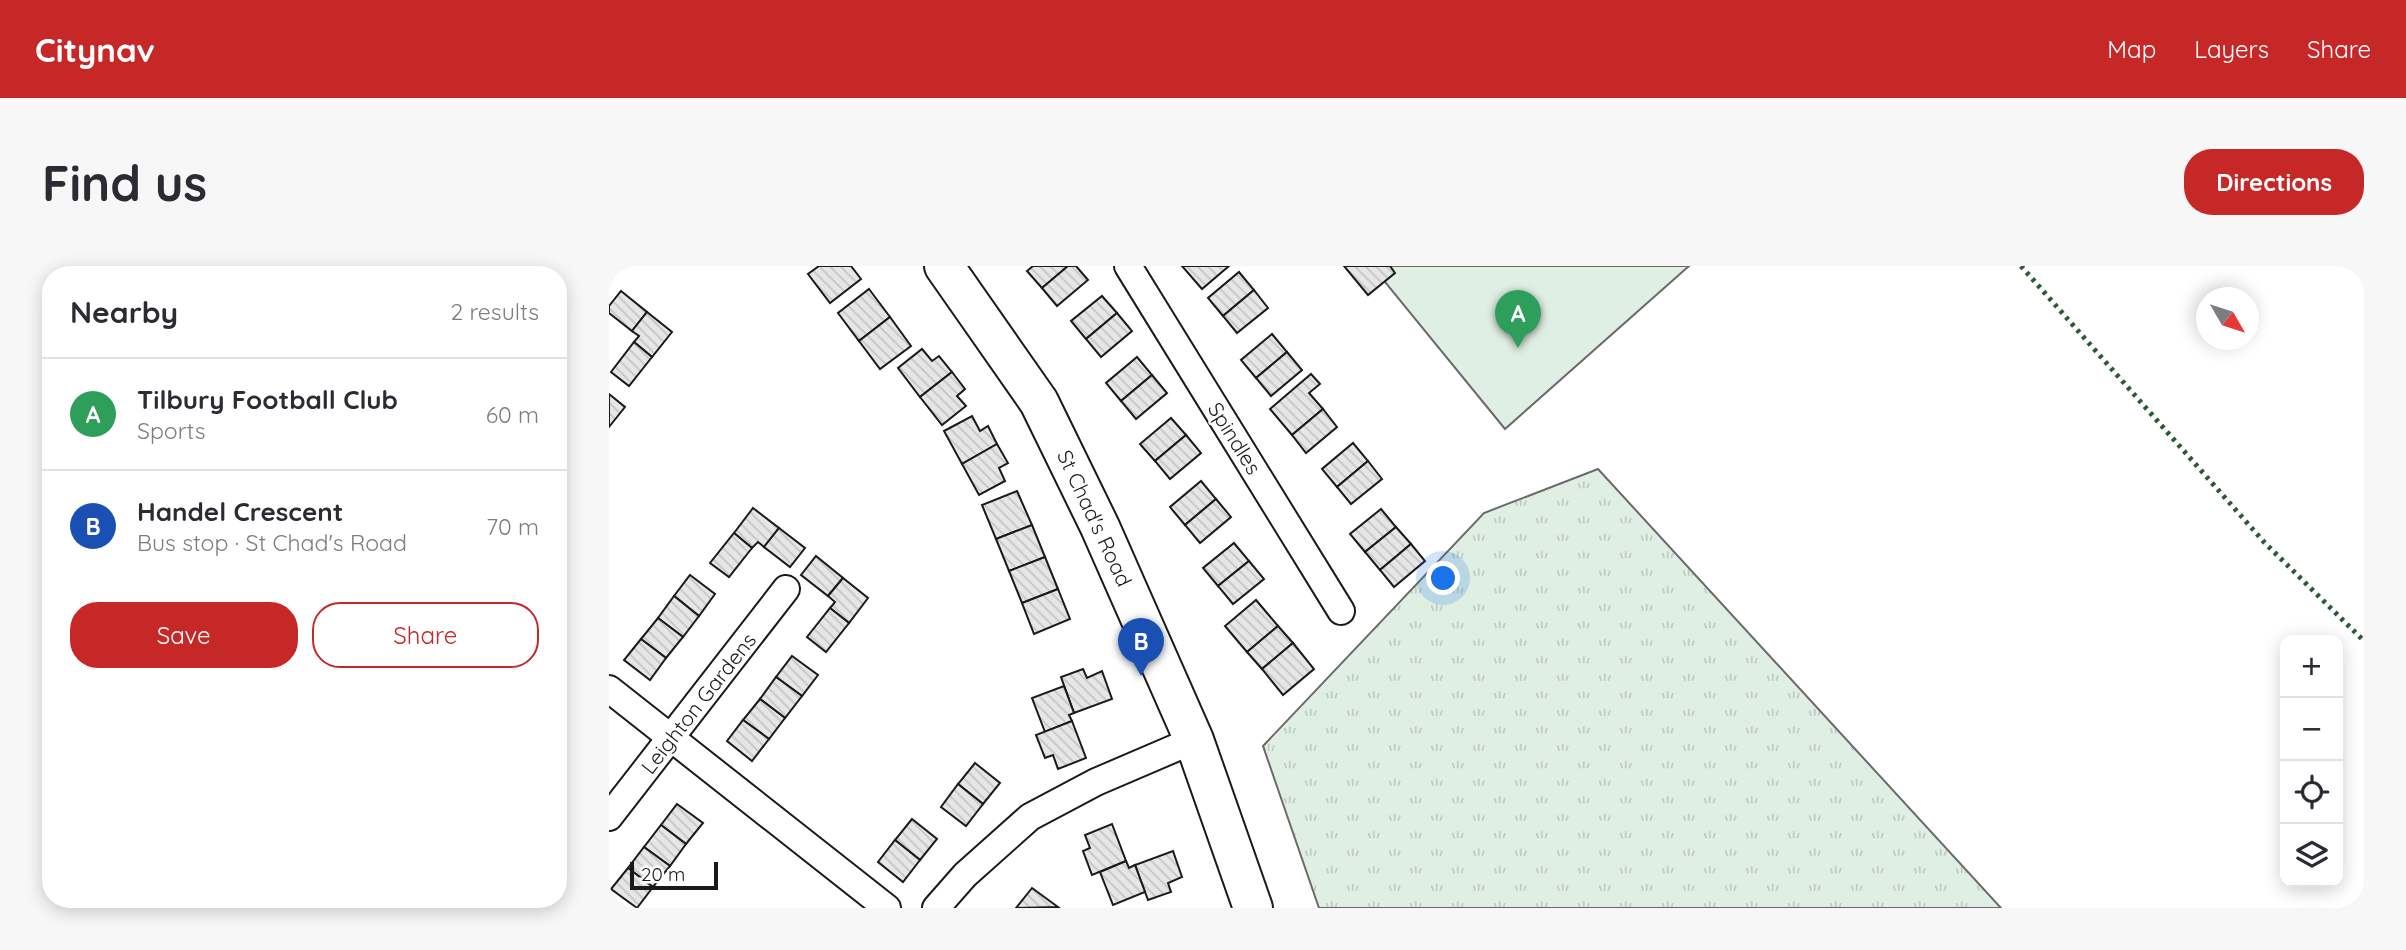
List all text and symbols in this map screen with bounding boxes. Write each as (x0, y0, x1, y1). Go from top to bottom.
text: Citynav (35, 29, 155, 70)
text: Map (2107, 34, 2156, 64)
text: Layers (2194, 34, 2269, 64)
text: Share (2307, 34, 2371, 64)
button: Directions (2184, 149, 2364, 215)
text: Find us (42, 152, 207, 213)
north arrow (2196, 287, 2259, 350)
pin: A (1495, 290, 1541, 348)
text: Nearby (70, 293, 178, 331)
text: 2 results (450, 297, 539, 326)
text: Tilbury Football Club (137, 383, 398, 416)
street label: Spindles (1203, 397, 1267, 479)
text: A (86, 400, 100, 429)
text: 60 m (486, 400, 539, 429)
text: Sports (137, 416, 206, 445)
street label: St Chad's Road (1052, 446, 1138, 590)
text: Handel Crescent (137, 495, 343, 528)
text: B (85, 512, 101, 541)
text: 70 m (486, 512, 539, 541)
text: Bus stop · St Chad's Road (137, 528, 407, 557)
your location (1426, 561, 1460, 595)
button: Save (70, 602, 298, 668)
button: Share (312, 602, 539, 668)
pin: B (1118, 618, 1164, 676)
street label: Leighton Gardens (635, 627, 761, 779)
map controls (2280, 635, 2343, 887)
button: + (2280, 635, 2343, 698)
button: − (2280, 698, 2343, 761)
button: locate (2280, 761, 2343, 824)
button: layers (2280, 824, 2343, 887)
scale bar (630, 859, 717, 891)
text: 20 m (641, 862, 685, 886)

